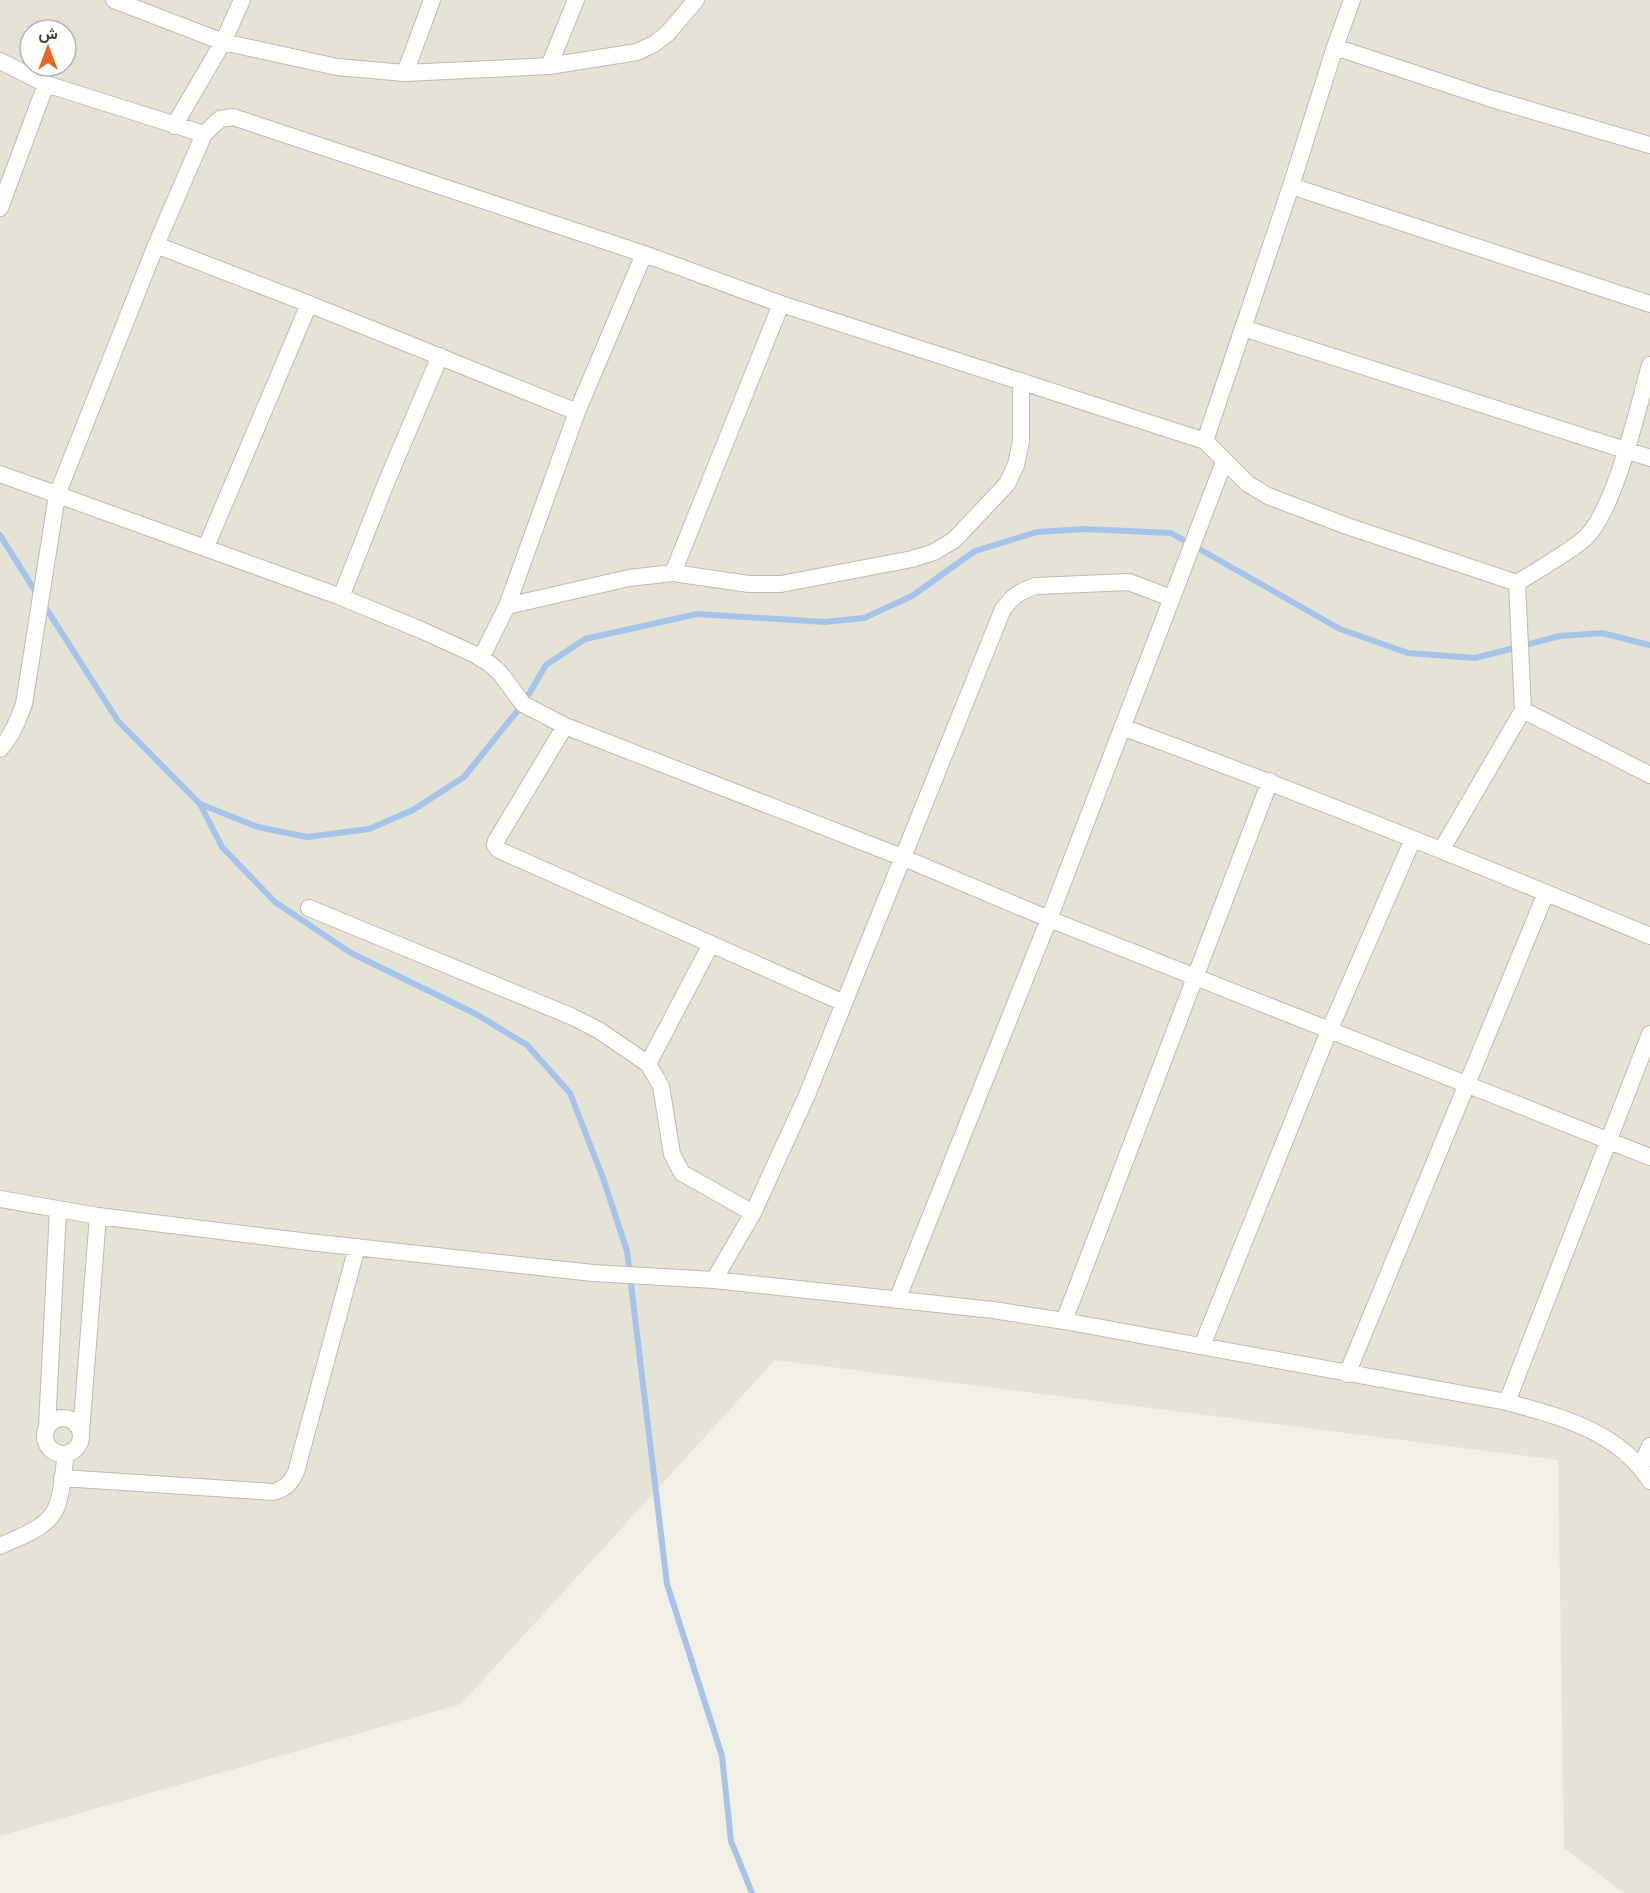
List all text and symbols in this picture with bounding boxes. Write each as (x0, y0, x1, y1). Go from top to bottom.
north arrow (18, 18, 78, 78)
text: ش (38, 22, 58, 44)

